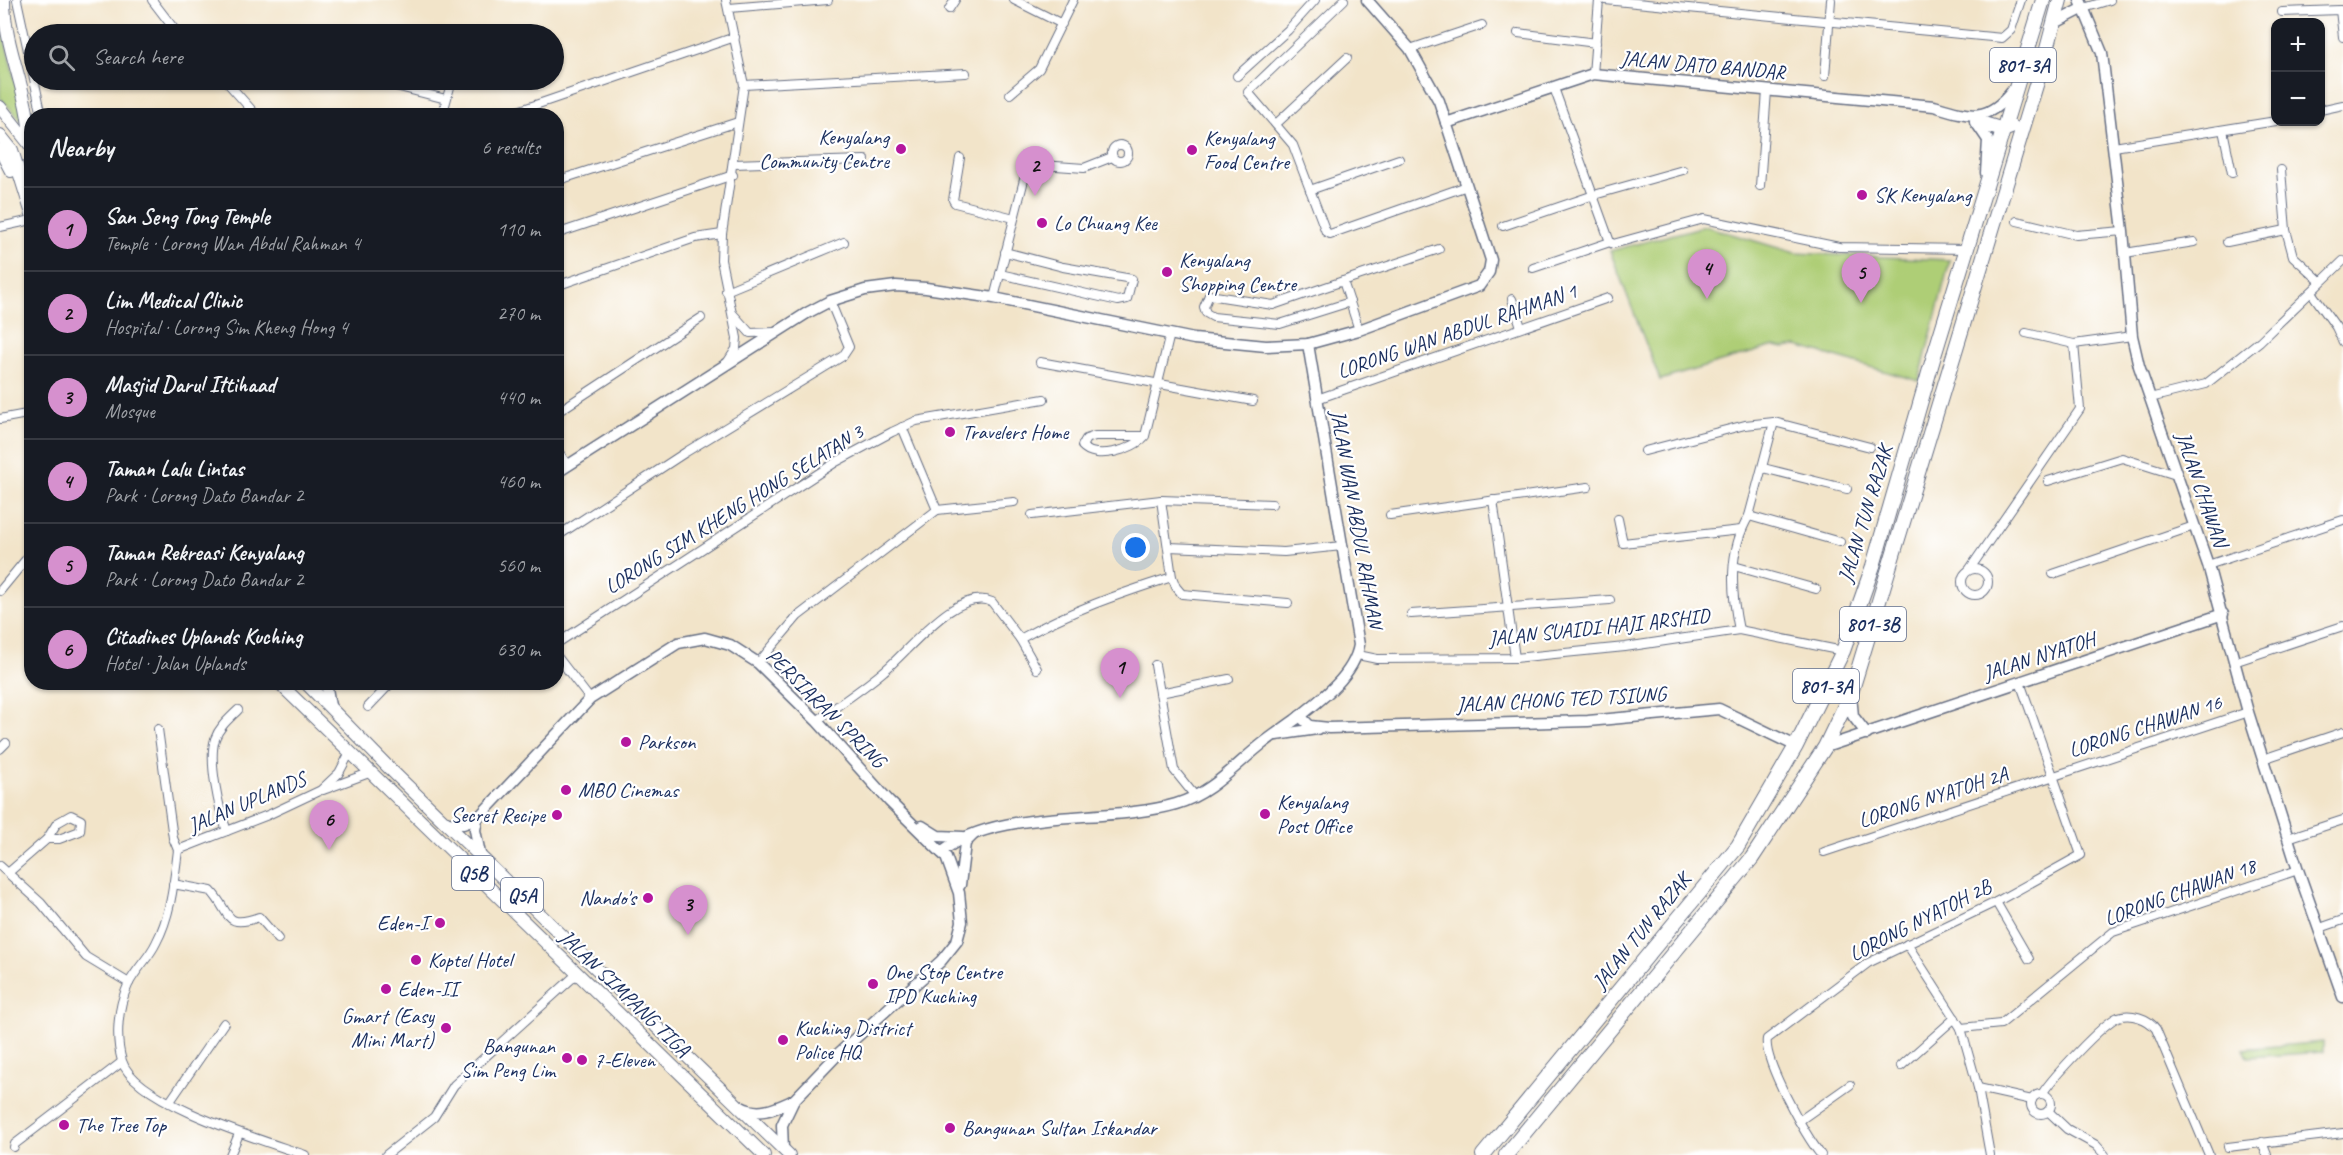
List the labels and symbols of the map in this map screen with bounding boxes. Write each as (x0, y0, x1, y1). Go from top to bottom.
street label: JALAN DATO BANDAR (1619, 45, 1788, 85)
road number: 801-3A (1990, 48, 2056, 82)
place label: Kenyalang Community Centre (759, 124, 891, 174)
place label: Kenyalang Food Centre (1204, 125, 1291, 175)
marker: Kenyalang Community Centre (894, 142, 908, 156)
marker: Kenyalang Food Centre (1185, 143, 1199, 157)
pin: 2 (1016, 146, 1054, 196)
place label: SK Kenyalang (1874, 182, 1973, 208)
marker: SK Kenyalang (1855, 188, 1869, 202)
place label: Lo Chuang Kee (1054, 210, 1158, 236)
marker: Lo Chuang Kee (1035, 216, 1049, 230)
place label: Kenyalang Shopping Centre (1179, 247, 1298, 297)
pin: 4 (1688, 250, 1726, 299)
pin: 5 (1842, 254, 1880, 303)
marker: Kenyalang Shopping Centre (1160, 265, 1174, 279)
street label: LORONG WAN ABDUL RAHMAN 1 (1334, 277, 1582, 384)
street label: JALAN WAN ABDUL RAHMAN (1325, 407, 1390, 633)
street label: LORONG SIM KHENG HONG SELATAN 3 (600, 418, 869, 599)
place label: Travelers Home (962, 419, 1070, 445)
marker: Travelers Home (943, 425, 957, 439)
street label: JALAN CHAWAN (2170, 427, 2235, 553)
street label: JALAN TUN RAZAK (1832, 439, 1899, 586)
your location (1121, 533, 1150, 562)
street label: JALAN SUAIDI HAJI ARSHID (1486, 602, 1713, 652)
road number: 801-3B (1840, 607, 1906, 641)
street label: JALAN NYATOH (1979, 625, 2101, 687)
street label: PERSIARAN SPRING (761, 643, 893, 775)
pin: 1 (1100, 648, 1140, 698)
road number: 801-3A (1793, 669, 1859, 703)
street label: JALAN CHONG TED TSIUNG (1455, 680, 1669, 718)
street label: LORONG CHAWAN 16 (2065, 689, 2225, 763)
place label: Parkson (638, 729, 696, 755)
marker: Parkson (619, 735, 633, 749)
street label: LORONG NYATOH 2A (1855, 760, 2012, 833)
street label: JALAN UPLANDS (183, 764, 312, 839)
place label: MBO Cinemas (578, 777, 680, 803)
marker: MBO Cinemas (559, 783, 573, 797)
place label: Kenyalang Post Office (1277, 789, 1354, 839)
pin: 6 (310, 800, 348, 850)
place label: Secret Recipe (450, 802, 546, 828)
marker: Kenyalang Post Office (1258, 807, 1272, 821)
marker: Secret Recipe (550, 808, 564, 822)
street label: LORONG CHAWAN 18 (2101, 852, 2262, 931)
road number: Q5B (452, 856, 494, 890)
street label: JALAN TUN RAZAK (1586, 865, 1698, 995)
street label: LORONG NYATOH 2B (1845, 872, 1997, 967)
road number: Q5A (501, 878, 543, 912)
place label: Nando's (580, 885, 638, 911)
pin: 3 (668, 886, 708, 935)
marker: Nando's (641, 891, 655, 905)
place label: Eden-I (377, 910, 433, 936)
marker: Eden-I (433, 916, 447, 930)
street label: JALAN SIMPANG TIGA (553, 923, 696, 1063)
place label: Koptel Hotel (428, 947, 515, 973)
marker: Koptel Hotel (409, 953, 423, 967)
place label: One Stop Centre IPD Kuching (885, 959, 1004, 1009)
place label: Eden-II (398, 976, 462, 1002)
marker: One Stop Centre IPD Kuching (866, 977, 880, 991)
marker: Eden-II (379, 982, 393, 996)
place label: Gmart (Easy Mini Mart) (341, 1003, 436, 1053)
place label: Kuching District Police HQ (795, 1015, 914, 1065)
marker: Gmart (Easy Mini Mart) (439, 1021, 453, 1035)
place label: Bangunan Sim Peng Lim (461, 1033, 557, 1083)
marker: Kuching District Police HQ (776, 1033, 790, 1047)
place label: 7-Eleven (594, 1047, 657, 1073)
marker: Bangunan Sim Peng Lim (560, 1051, 574, 1065)
marker: 7-Eleven (575, 1053, 589, 1067)
place label: The Tree Top (76, 1112, 168, 1138)
place label: Bangunan Sultan Iskandar (962, 1115, 1158, 1141)
marker: The Tree Top (57, 1118, 71, 1132)
marker: Bangunan Sultan Iskandar (943, 1121, 957, 1135)

